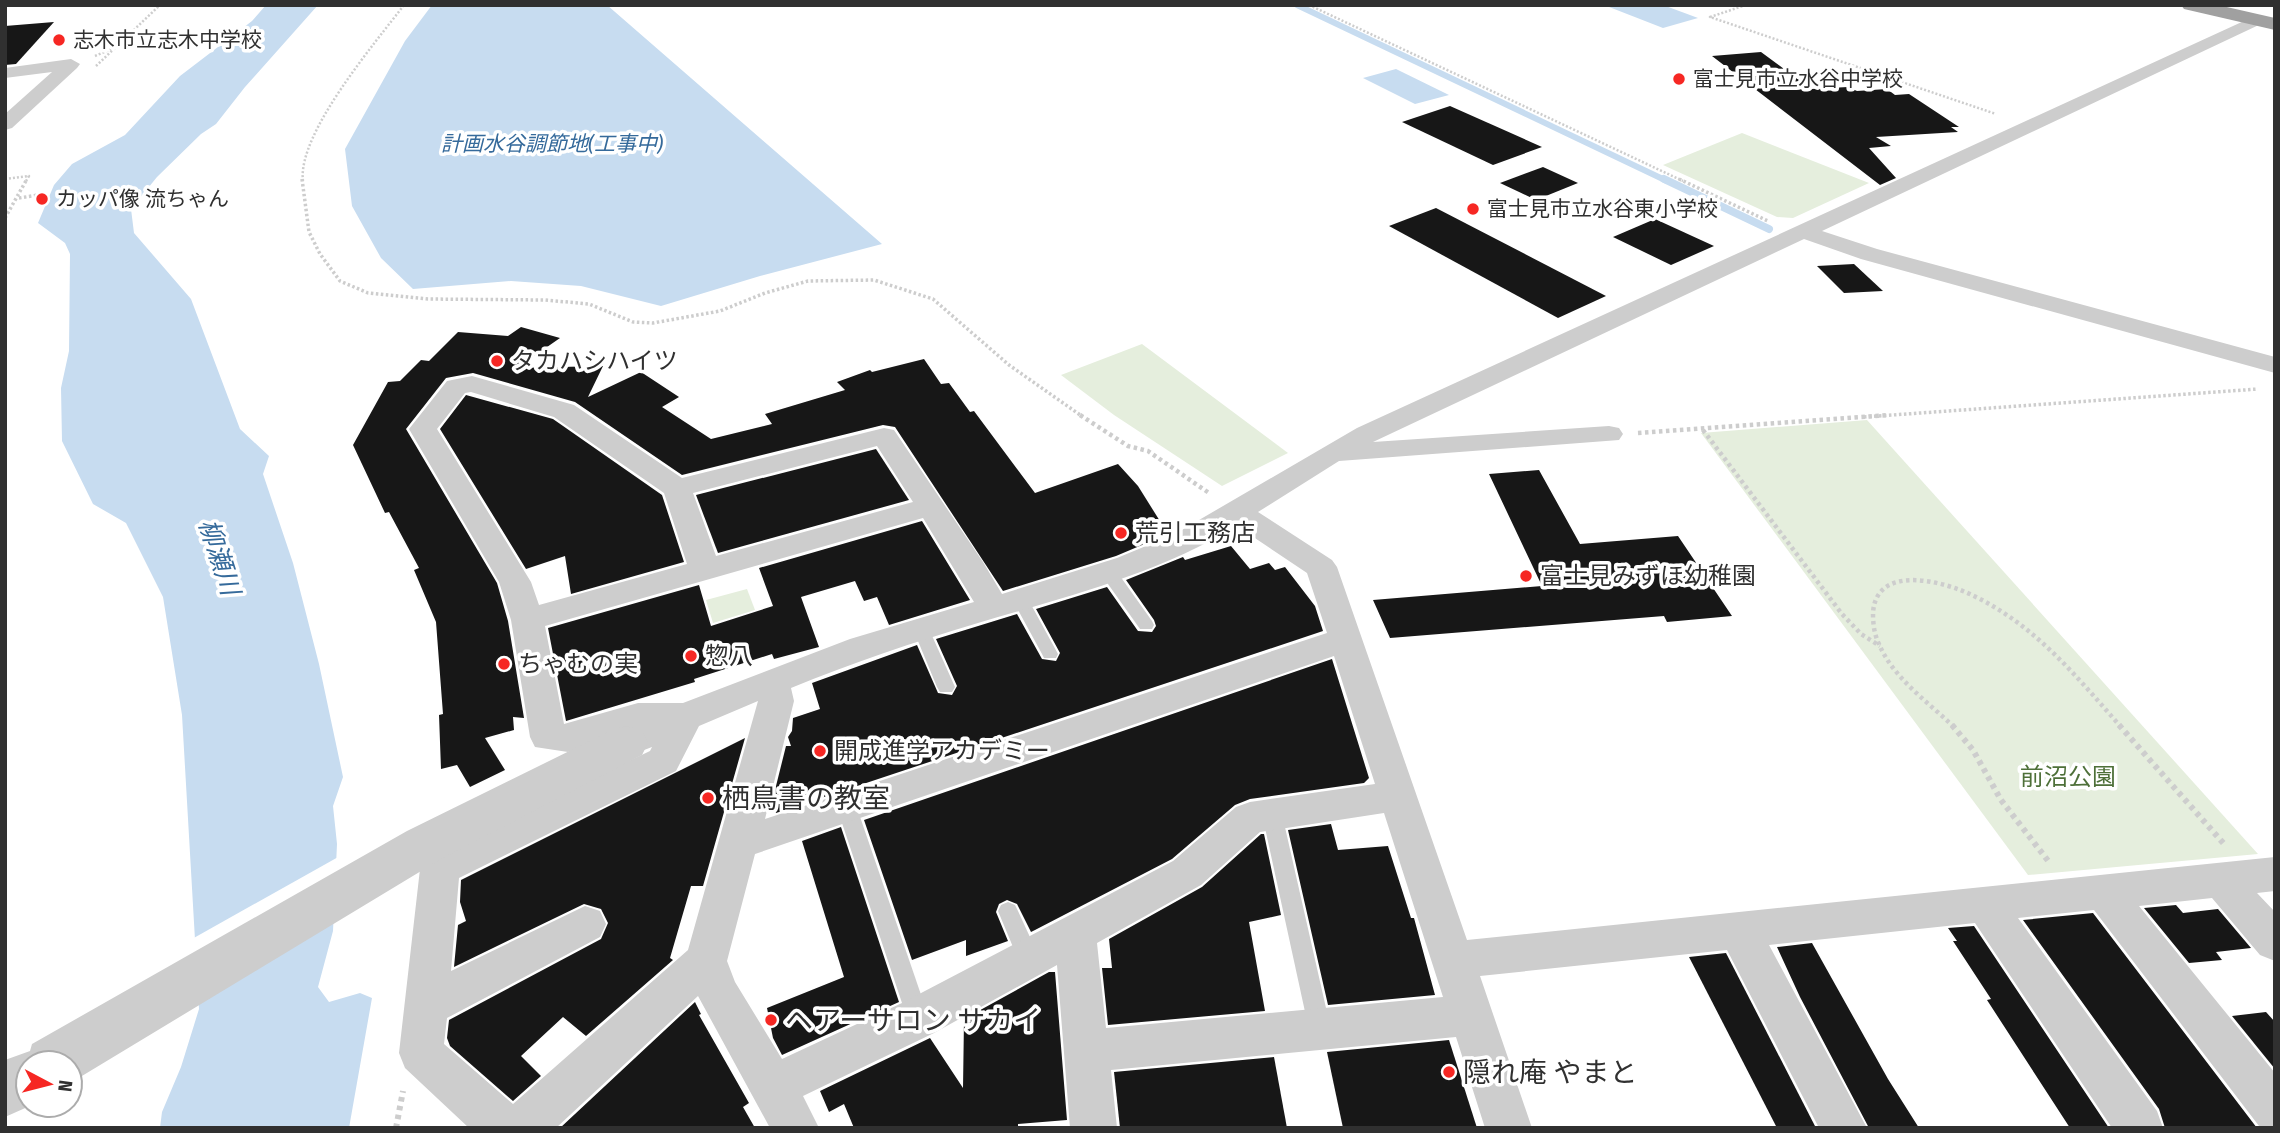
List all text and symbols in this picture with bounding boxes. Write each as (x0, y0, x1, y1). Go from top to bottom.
place label: 志木市立志木中学校 (73, 27, 262, 53)
marker: 志木市立志木中学校 (51, 32, 67, 48)
place label: 富士見市立水谷中学校 (1693, 66, 1903, 92)
marker: 富士見市立水谷中学校 (1671, 71, 1687, 87)
water label: 計画水谷調節地(工事中) (441, 131, 663, 157)
place label: カッパ像 流ちゃん (56, 186, 229, 212)
marker: カッパ像 流ちゃん (34, 191, 50, 207)
place label: 富士見市立水谷東小学校 (1487, 196, 1718, 222)
marker: 富士見市立水谷東小学校 (1465, 201, 1481, 217)
place label: タカハシハイツ (511, 347, 678, 375)
marker: タカハシハイツ (489, 353, 505, 369)
water label: 柳瀬川 (192, 515, 247, 602)
place label: 荒引工務店 (1135, 519, 1255, 547)
marker: 荒引工務店 (1113, 525, 1129, 541)
place label: 富士見みずほ幼稚園 (1540, 562, 1756, 590)
marker: 富士見みずほ幼稚園 (1518, 568, 1534, 584)
place label: 惣八 (705, 642, 753, 670)
marker: 惣八 (683, 648, 699, 664)
place label: ちゃむの実 (518, 650, 638, 678)
marker: ちゃむの実 (496, 656, 512, 672)
place label: 開成進学アカデミー (834, 737, 1050, 765)
marker: 開成進学アカデミー (812, 743, 828, 759)
park label: 前沼公園 (2020, 763, 2116, 791)
place label: 栖鳥書の教室 (722, 782, 890, 815)
marker: 栖鳥書の教室 (700, 790, 716, 806)
place label: ヘアーサロン サカイ (785, 1004, 1041, 1037)
marker: ヘアーサロン サカイ (763, 1012, 779, 1028)
north arrow (14, 1049, 84, 1119)
place label: 隠れ庵 やまと (1463, 1056, 1638, 1089)
marker: 隠れ庵 やまと (1441, 1064, 1457, 1080)
text: N (53, 1079, 77, 1093)

